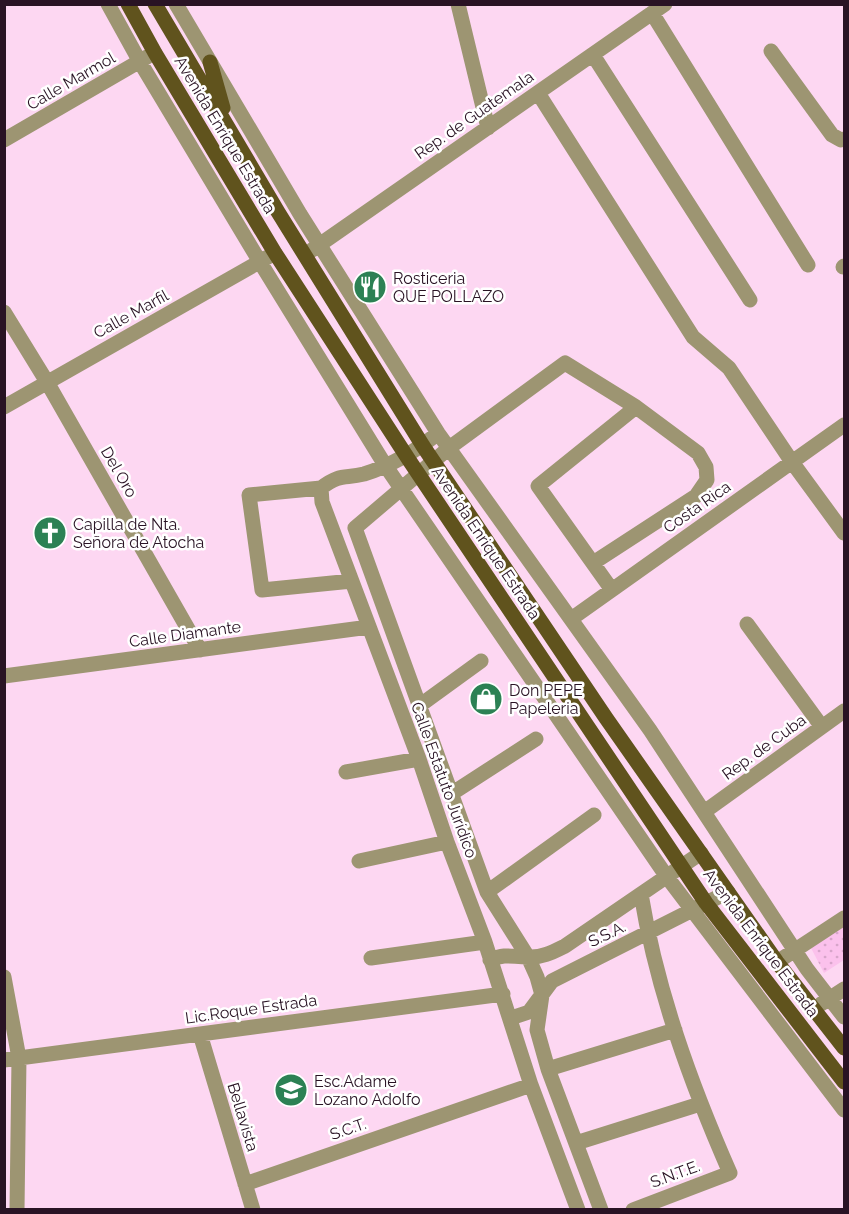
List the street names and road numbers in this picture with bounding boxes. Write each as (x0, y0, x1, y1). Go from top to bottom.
street label: Calle Marmol (23, 48, 119, 114)
street label: Avenida Enrique Estrada (170, 53, 280, 217)
street label: Rep. de Guatemala (411, 67, 537, 163)
street label: Calle Marfil (90, 285, 172, 342)
street label: Del Oro (97, 443, 141, 501)
street label: Avenida Enrique Estrada (428, 463, 544, 623)
street label: Costa Rica (660, 477, 734, 537)
street label: Calle Diamante (128, 617, 242, 651)
street label: Calle Estatuto Jurídico (407, 699, 481, 861)
street label: Rep. de Cuba (718, 710, 810, 784)
street label: Avenida Enrique Estrada (699, 865, 823, 1021)
street label: S.S.A. (585, 917, 629, 951)
street label: Lic.Roque Estrada (184, 990, 318, 1028)
street label: Bellavista (224, 1080, 262, 1154)
street label: S.C.T. (327, 1114, 369, 1144)
street label: S.N.T.E. (648, 1156, 702, 1192)

